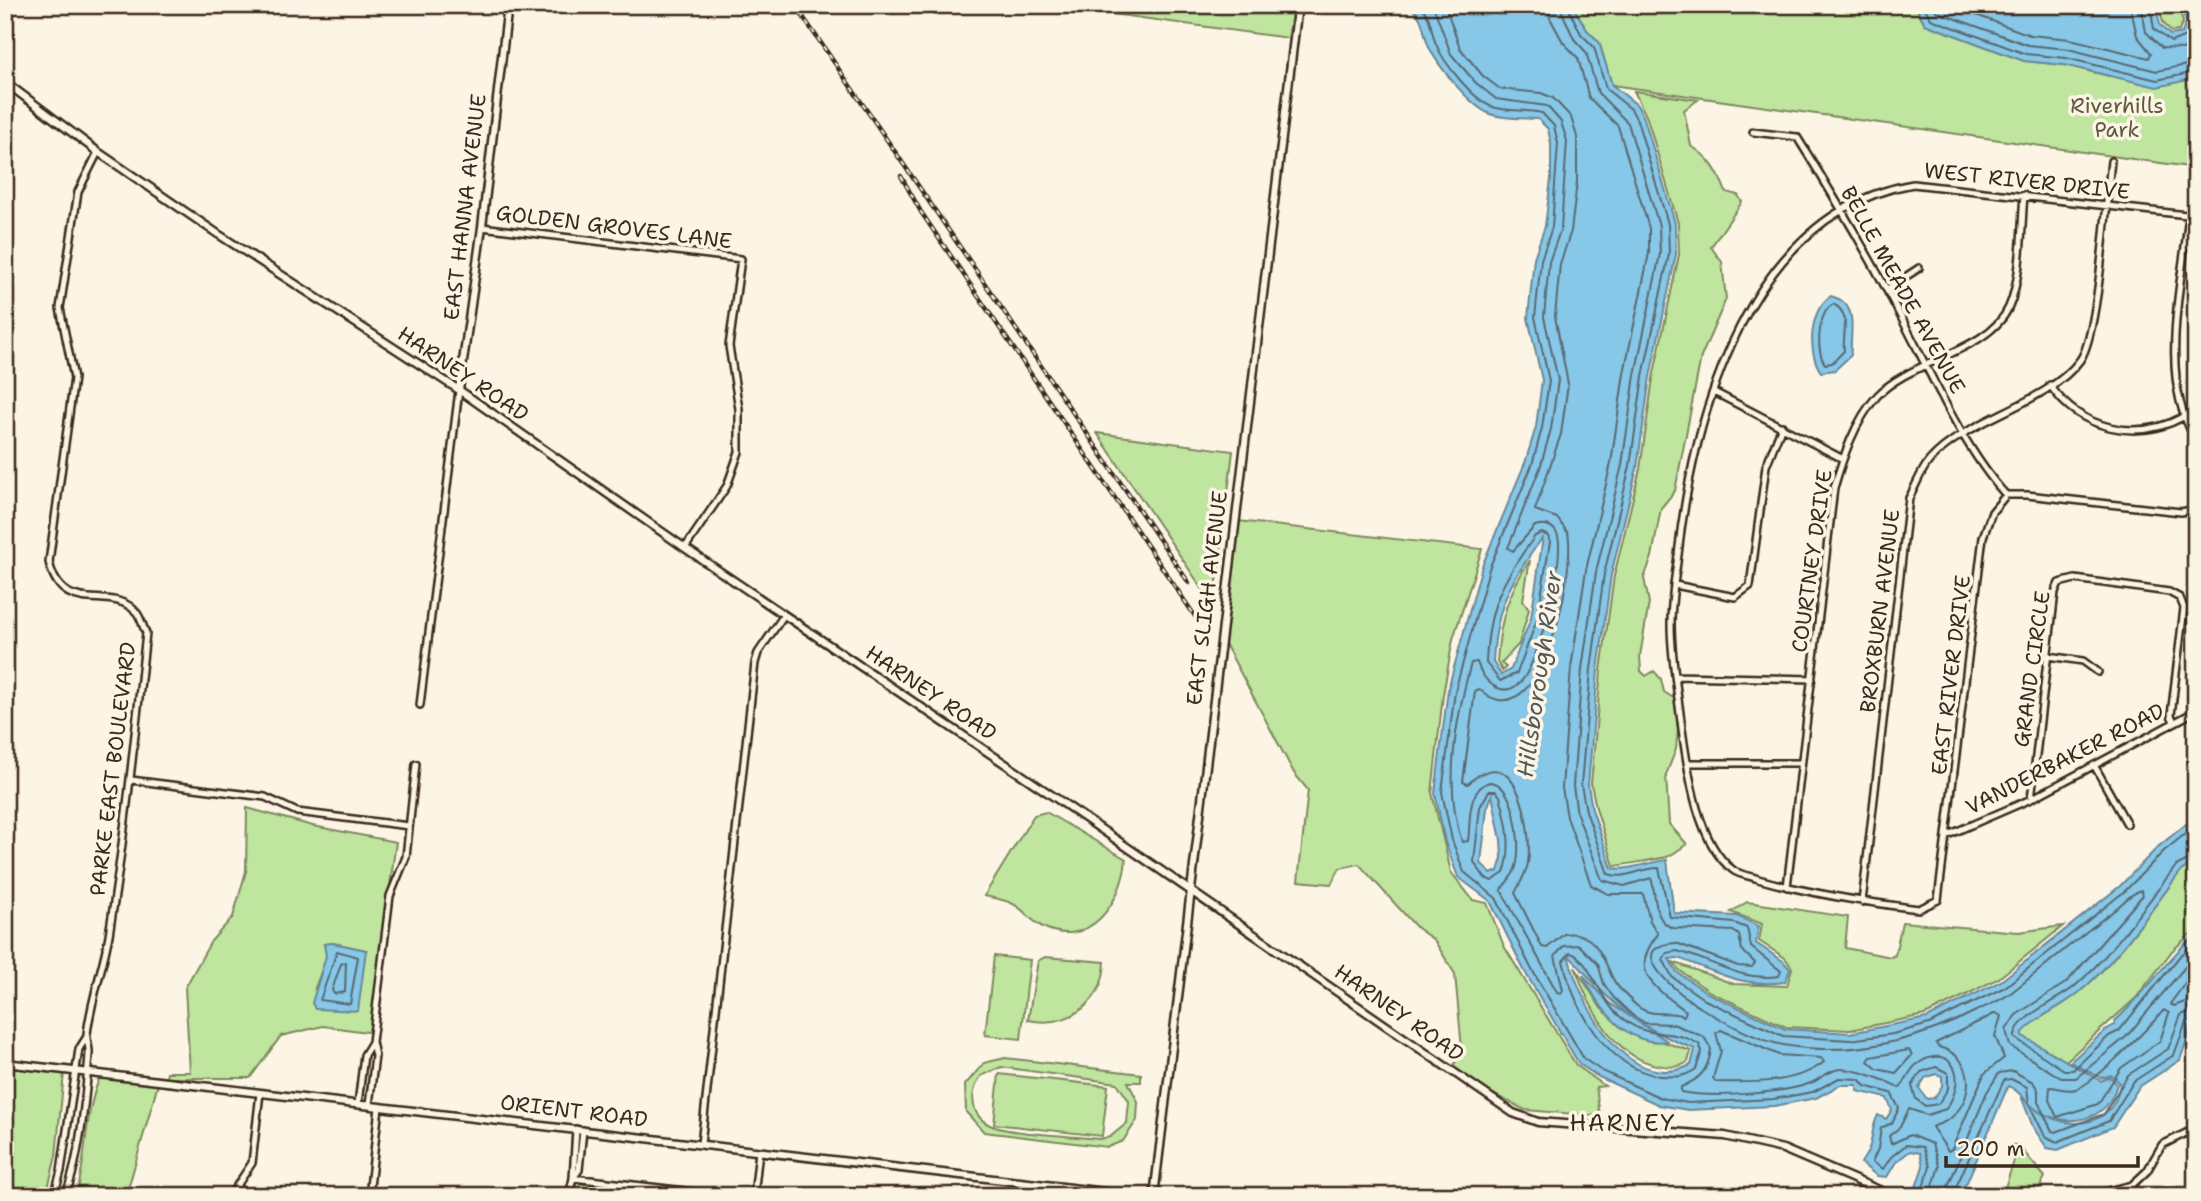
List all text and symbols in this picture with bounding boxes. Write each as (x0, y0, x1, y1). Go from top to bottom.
street label: EAST HANNA AVENUE (437, 92, 493, 322)
park label: Riverhills Park (2070, 92, 2164, 144)
street label: WEST RIVER DRIVE (1923, 156, 2131, 206)
street label: BELLE MEADE AVENUE (1834, 181, 1972, 399)
street label: GOLDEN GROVES LANE (494, 199, 734, 255)
street label: HARNEY ROAD (392, 320, 534, 428)
street label: COURTNEY DRIVE (1785, 468, 1839, 654)
street label: EAST SLIGH AVENUE (1180, 489, 1234, 707)
street label: BROXBURN AVENUE (1854, 508, 1906, 714)
water label: Hillsborough River (1510, 568, 1569, 779)
street label: EAST RIVER DRIVE (1925, 573, 1977, 777)
street label: GRAND CIRCLE (2007, 589, 2057, 749)
street label: HARNEY ROAD (860, 639, 1002, 747)
street label: PARKE EAST BOULEVARD (84, 640, 142, 898)
street label: VANDERBAKER ROAD (1961, 697, 2169, 821)
street label: HARNEY ROAD (1329, 958, 1469, 1068)
street label: ORIENT ROAD (499, 1088, 649, 1134)
district label: HARNEY (1570, 1108, 1677, 1138)
scale bar (1946, 1124, 2138, 1168)
text: 200 m (1956, 1135, 2025, 1163)

